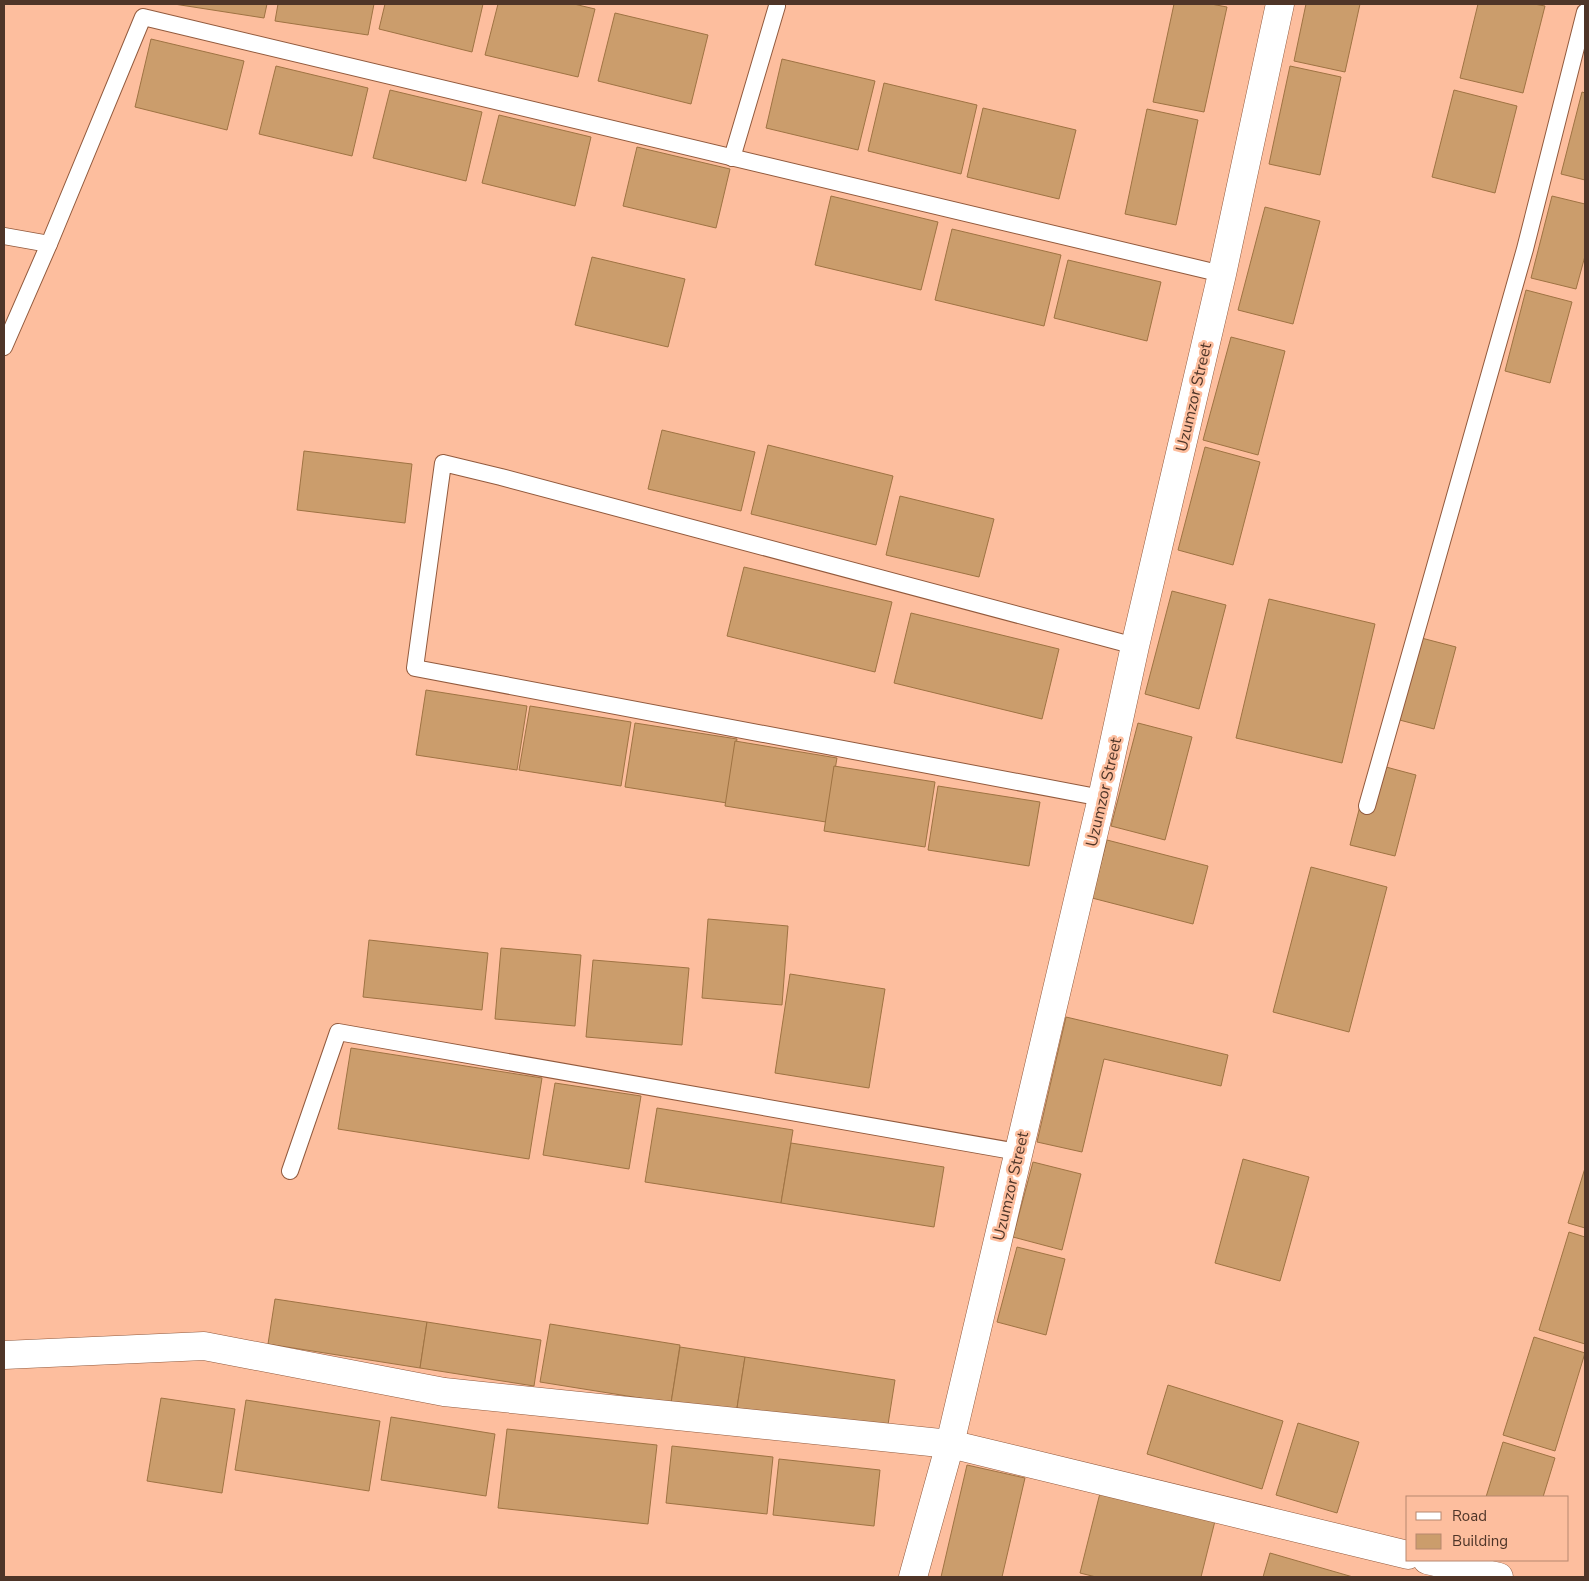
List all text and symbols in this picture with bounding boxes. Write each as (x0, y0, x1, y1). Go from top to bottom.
street label: Uzumzor Street (1171, 340, 1217, 454)
street label: Uzumzor Street (1081, 735, 1127, 849)
street label: Uzumzor Street (988, 1129, 1034, 1243)
legend (1406, 1496, 1569, 1561)
text: Road (1452, 1506, 1487, 1526)
text: Building (1452, 1531, 1508, 1551)

